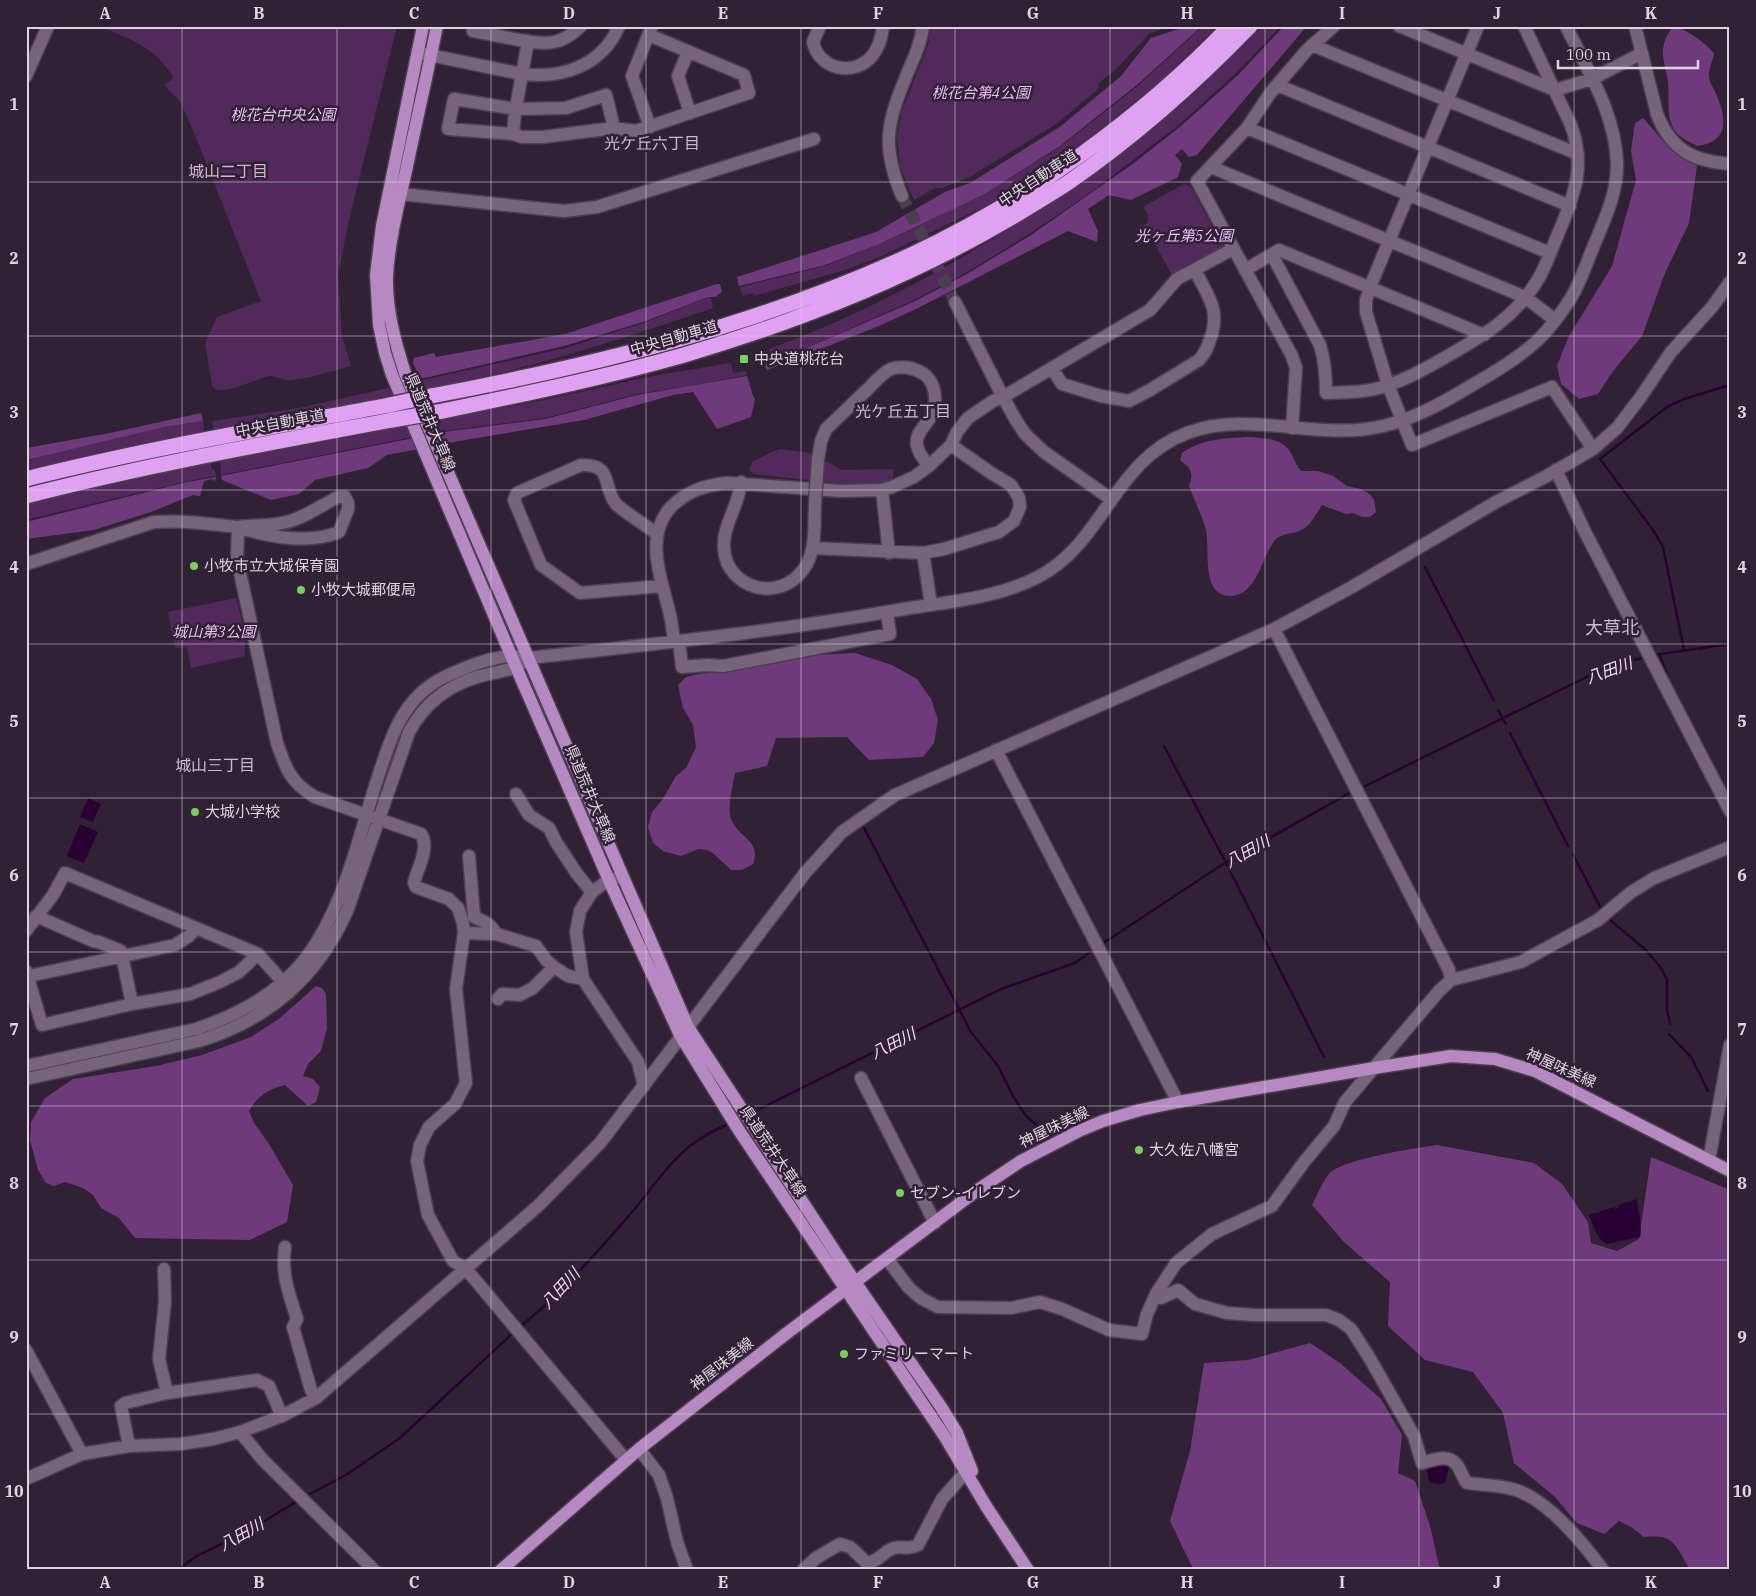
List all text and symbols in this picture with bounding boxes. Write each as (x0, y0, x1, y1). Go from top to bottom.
text: A (99, 3, 111, 23)
text: B (253, 3, 265, 23)
text: C (409, 3, 419, 23)
text: D (563, 3, 575, 23)
text: E (718, 3, 728, 23)
text: F (873, 3, 883, 23)
text: G (1027, 3, 1039, 23)
text: H (1181, 3, 1194, 23)
text: I (1339, 3, 1345, 23)
text: J (1493, 3, 1501, 23)
text: K (1645, 3, 1658, 23)
scale bar (1558, 38, 1698, 70)
text: 100 m (1566, 45, 1611, 64)
park label: 桃花台第4公園 (932, 83, 1032, 102)
text: 1 (9, 94, 19, 114)
text: 1 (1737, 94, 1747, 114)
park label: 桃花台中央公園 (230, 105, 337, 124)
district label: 光ケ丘六丁目 (604, 133, 700, 153)
street label: 中央自動車道 (995, 145, 1081, 210)
district label: 城山二丁目 (188, 161, 268, 181)
park label: 光ヶ丘第5公園 (1135, 226, 1235, 245)
text: 2 (9, 248, 19, 268)
text: 2 (1737, 248, 1747, 268)
street label: 中央自動車道 (628, 316, 720, 359)
place label: 中央道桃花台 (754, 349, 844, 368)
marker: 中央道桃花台 (738, 353, 750, 365)
street label: 県道荒井大草線 (401, 370, 460, 474)
district label: 光ケ丘五丁目 (855, 401, 951, 421)
text: 3 (9, 402, 19, 422)
text: 3 (1737, 402, 1747, 422)
street label: 中央自動車道 (234, 405, 326, 440)
place label: 小牧市立大城保育園 (204, 556, 339, 575)
text: 4 (9, 557, 19, 577)
text: 4 (1737, 557, 1747, 577)
marker: 小牧市立大城保育園 (188, 560, 200, 572)
place label: 小牧大城郵便局 (311, 580, 416, 599)
marker: 小牧大城郵便局 (295, 584, 307, 596)
district label: 大草北 (1585, 616, 1639, 639)
park label: 城山第3公園 (172, 622, 258, 641)
water label: 八田川 (1583, 652, 1637, 688)
text: 5 (9, 711, 19, 731)
text: 5 (1737, 711, 1747, 731)
street label: 県道荒井大草線 (561, 742, 620, 846)
district label: 城山三丁目 (175, 755, 255, 775)
place label: 大城小学校 (205, 802, 280, 821)
marker: 大城小学校 (189, 806, 201, 818)
water label: 八田川 (1221, 830, 1275, 871)
text: 6 (9, 865, 19, 885)
text: 6 (1737, 865, 1747, 885)
text: 7 (9, 1019, 19, 1039)
text: 7 (1737, 1019, 1747, 1039)
water label: 八田川 (867, 1022, 921, 1063)
street label: 神屋味美線 (1523, 1044, 1599, 1091)
street label: 県道荒井大草線 (736, 1102, 811, 1200)
street label: 神屋味美線 (1016, 1102, 1092, 1152)
place label: 大久佐八幡宮 (1149, 1140, 1239, 1159)
marker: 大久佐八幡宮 (1133, 1144, 1145, 1156)
text: 8 (9, 1173, 19, 1193)
text: 8 (1737, 1173, 1747, 1193)
place label: セブン-イレブン (910, 1183, 1021, 1202)
marker: セブン-イレブン (894, 1187, 906, 1199)
water label: 八田川 (536, 1262, 585, 1312)
text: 9 (9, 1327, 19, 1347)
text: 9 (1737, 1327, 1747, 1347)
street label: 神屋味美線 (686, 1333, 757, 1394)
place label: ファミリーマート (854, 1344, 974, 1363)
marker: ファミリーマート (838, 1348, 850, 1360)
text: 10 (4, 1481, 24, 1501)
text: 10 (1732, 1481, 1752, 1501)
water label: 八田川 (215, 1513, 269, 1554)
text: A (99, 1572, 111, 1592)
text: B (253, 1572, 265, 1592)
text: C (409, 1572, 419, 1592)
text: D (563, 1572, 575, 1592)
text: E (718, 1572, 728, 1592)
text: F (873, 1572, 883, 1592)
text: G (1027, 1572, 1039, 1592)
text: H (1181, 1572, 1194, 1592)
text: I (1339, 1572, 1345, 1592)
text: J (1493, 1572, 1501, 1592)
text: K (1645, 1572, 1658, 1592)

